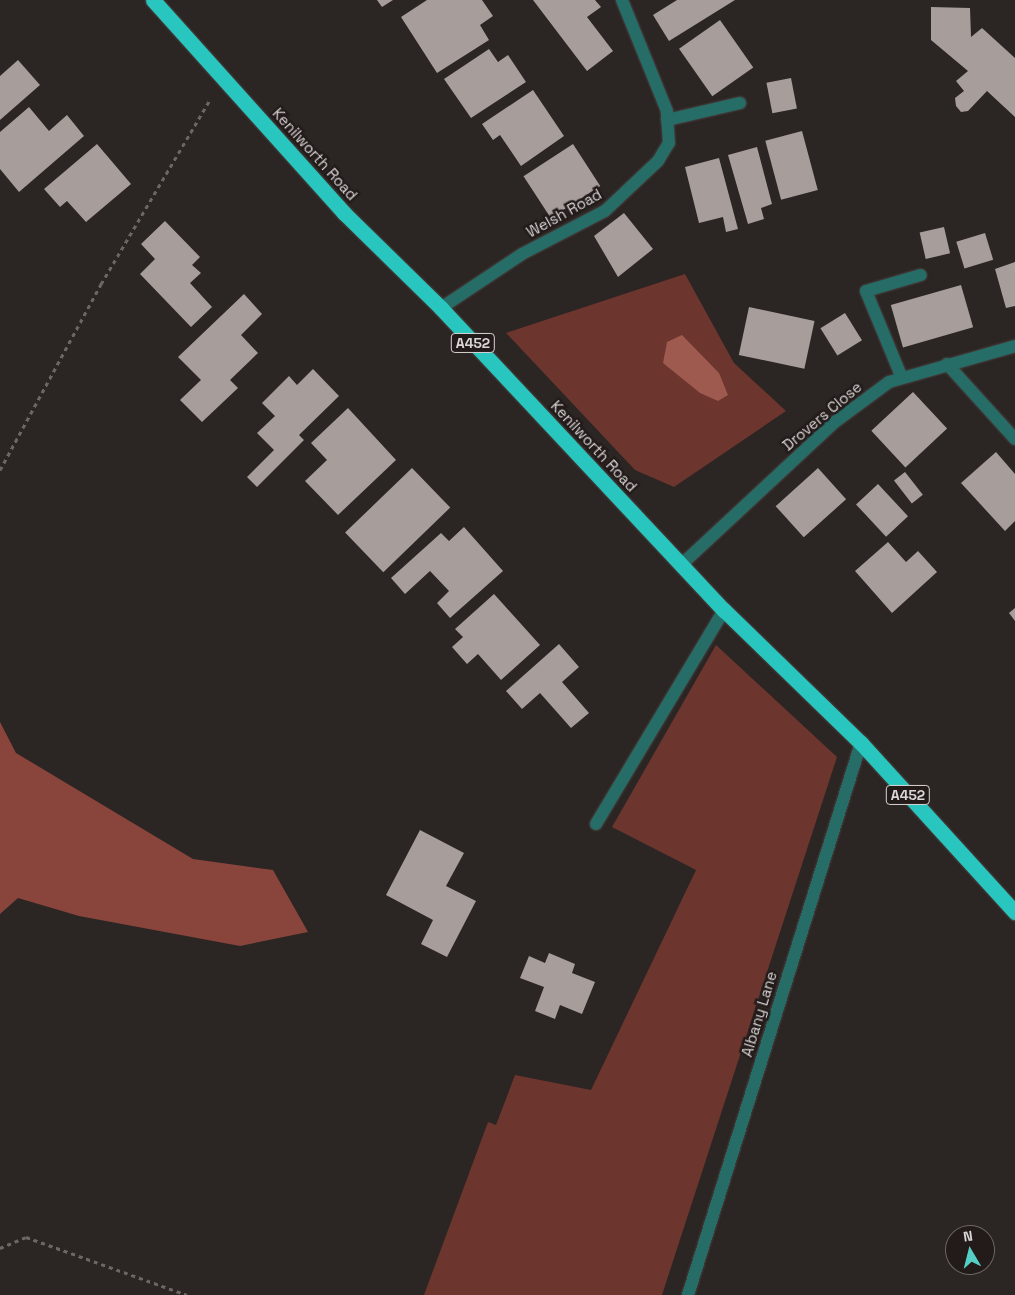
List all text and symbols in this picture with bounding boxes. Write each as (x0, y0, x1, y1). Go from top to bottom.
street label: Kenilworth Road (269, 104, 361, 204)
street label: Welsh Road (523, 185, 605, 241)
road number: A452 (450, 332, 496, 354)
street label: Drovers Close (779, 378, 865, 454)
street label: Kenilworth Road (547, 397, 641, 495)
road number: A452 (886, 784, 930, 806)
street label: Albany Lane (737, 969, 781, 1059)
north arrow (945, 1225, 995, 1275)
text: N (962, 1227, 974, 1246)

